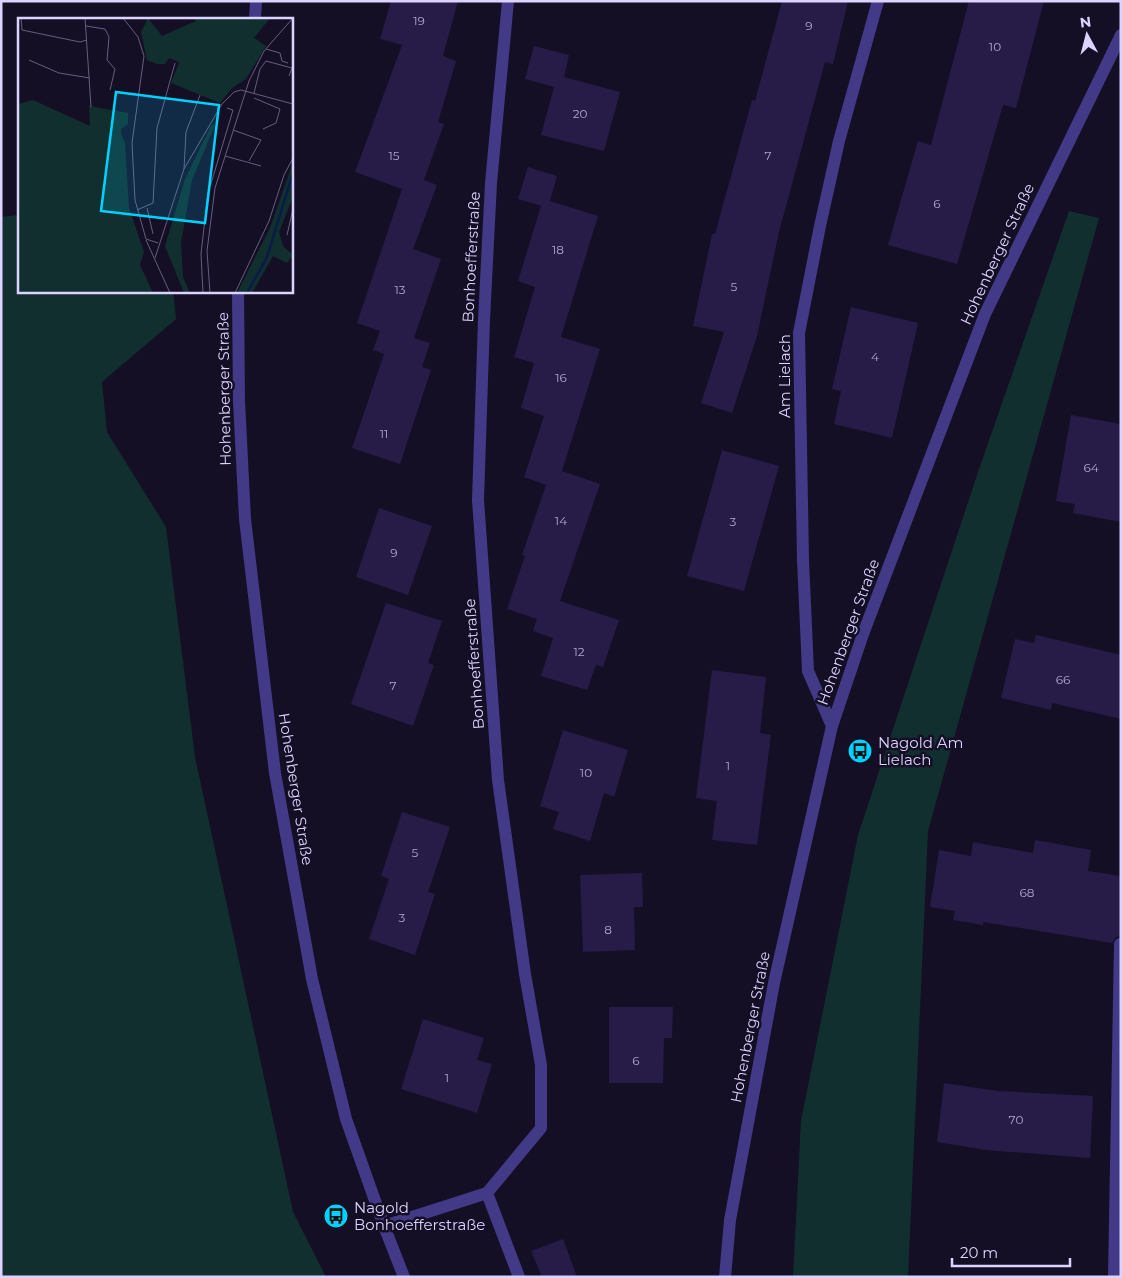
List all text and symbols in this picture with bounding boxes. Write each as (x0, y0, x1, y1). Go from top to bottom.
north arrow (1062, 10, 1112, 60)
text: N (1079, 12, 1092, 32)
house number: 19 (413, 13, 425, 28)
inset map (18, 18, 292, 292)
house number: 9 (805, 18, 813, 33)
house number: 10 (989, 39, 1001, 54)
house number: 20 (573, 106, 587, 121)
house number: 15 (388, 148, 400, 163)
house number: 7 (764, 148, 772, 163)
street label: Hohenberger Straße (956, 180, 1038, 328)
street label: Bonhoefferstraße (458, 191, 484, 323)
house number: 6 (933, 196, 941, 211)
house number: 18 (552, 242, 564, 257)
house number: 5 (731, 279, 738, 294)
house number: 13 (394, 282, 406, 297)
street label: Hohenberger Straße (213, 312, 235, 466)
street label: Am Lielach (775, 334, 794, 418)
house number: 4 (871, 349, 879, 364)
house number: 16 (555, 370, 567, 385)
house number: 11 (380, 426, 388, 441)
house number: 64 (1083, 460, 1099, 475)
house number: 14 (555, 513, 567, 528)
house number: 3 (730, 514, 737, 529)
house number: 9 (390, 545, 398, 560)
street label: Hohenberger Straße (813, 556, 883, 708)
street label: Bonhoefferstraße (460, 598, 488, 730)
house number: 12 (573, 644, 585, 659)
house number: 66 (1056, 672, 1070, 687)
house number: 7 (389, 678, 397, 693)
street label: Hohenberger Straße (275, 711, 317, 867)
place label: Nagold Am Lielach (878, 733, 964, 769)
bus stop icon: Nagold Am Lielach (847, 738, 873, 764)
house number: 1 (726, 758, 730, 773)
house number: 10 (580, 765, 592, 780)
house number: 5 (412, 845, 419, 860)
house number: 68 (1020, 885, 1035, 900)
house number: 3 (399, 910, 406, 925)
house number: 8 (604, 922, 612, 937)
street label: Hohenberger Straße (726, 950, 774, 1104)
house number: 6 (632, 1053, 640, 1068)
house number: 1 (445, 1070, 449, 1085)
house number: 70 (1009, 1112, 1023, 1127)
place label: Nagold Bonhoefferstraße (354, 1198, 485, 1234)
bus stop icon: Nagold Bonhoefferstraße (323, 1203, 349, 1229)
scale bar (952, 1236, 1070, 1268)
text: 20 m (960, 1243, 998, 1262)

